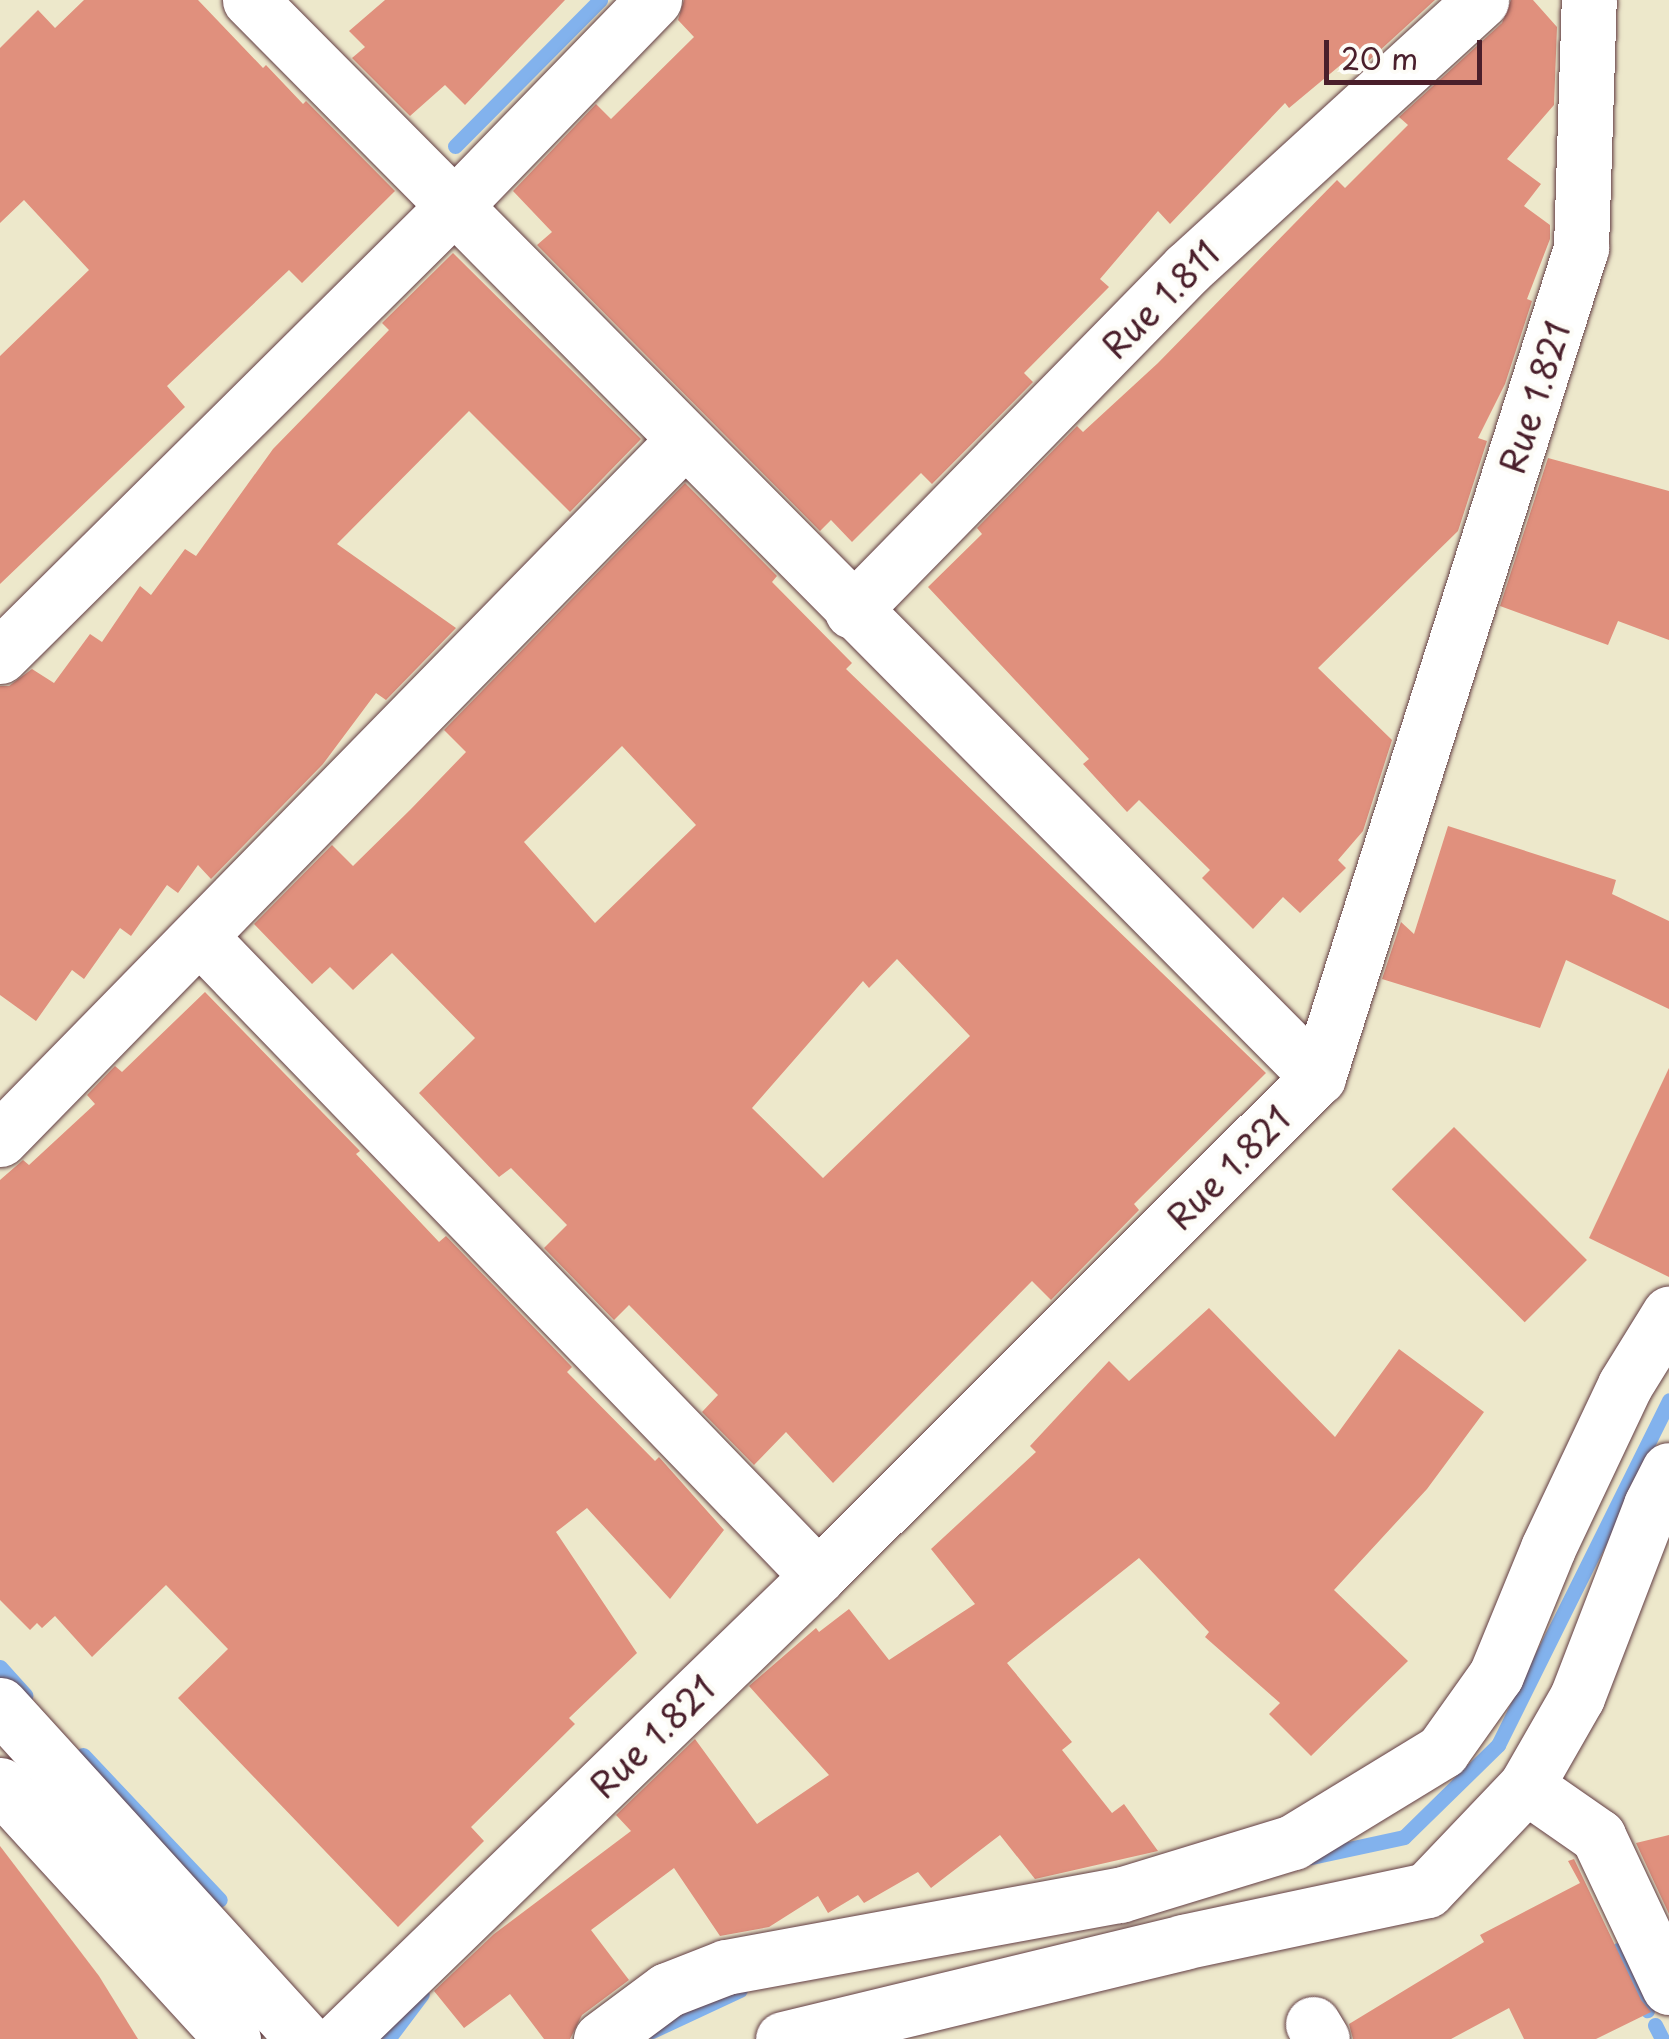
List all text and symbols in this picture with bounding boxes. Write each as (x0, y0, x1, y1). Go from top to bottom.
scale bar (1329, 20, 1486, 82)
text: 20 m (1341, 35, 1418, 80)
street label: Rue 1.811 (1092, 231, 1228, 367)
street label: Rue 1.821 (1489, 315, 1579, 479)
street label: Rue 1.821 (1157, 1096, 1299, 1238)
street label: Rue 1.821 (580, 1665, 724, 1807)

